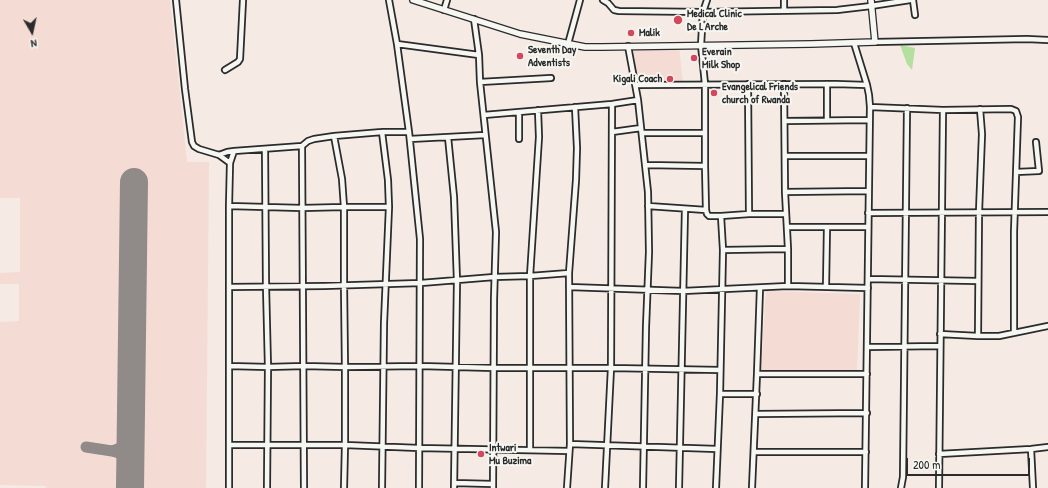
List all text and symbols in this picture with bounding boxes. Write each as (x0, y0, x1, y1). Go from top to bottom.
place label: Medical Clinic De L'Arche (687, 7, 742, 33)
north arrow (12, 12, 52, 52)
marker: Medical Clinic De L'Arche (672, 14, 684, 26)
place label: Malik (639, 26, 660, 40)
marker: Malik (626, 28, 636, 38)
text: N (30, 36, 38, 51)
place label: Seventh Day Adventists (528, 43, 576, 69)
place label: Everain Milk Shop (702, 45, 740, 71)
marker: Seventh Day Adventists (515, 51, 525, 61)
marker: Everain Milk Shop (689, 53, 699, 63)
place label: Kigali Coach (613, 72, 662, 86)
marker: Kigali Coach (665, 74, 675, 84)
place label: Evangelical Friends church of Rwanda (722, 80, 798, 106)
marker: Evangelical Friends church of Rwanda (709, 88, 719, 98)
place label: Intwari Mu Buzima (489, 441, 531, 467)
marker: Intwari Mu Buzima (476, 449, 486, 459)
scale bar (908, 450, 1032, 476)
text: 200 m (913, 456, 940, 473)

